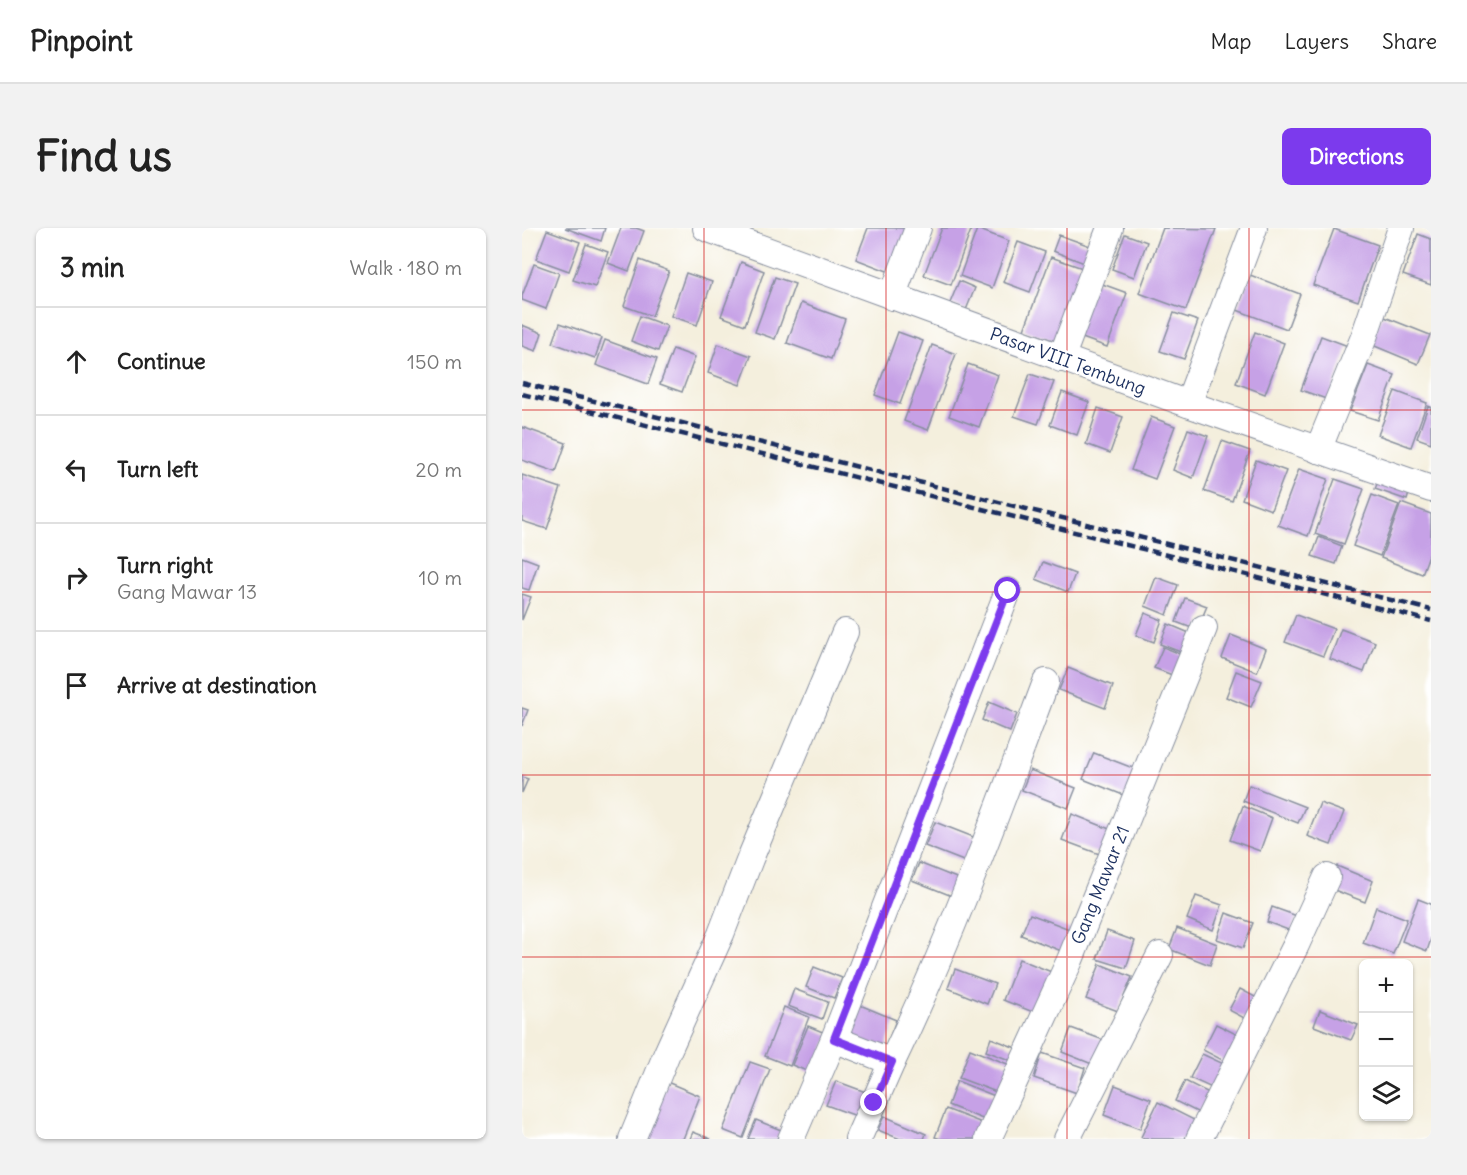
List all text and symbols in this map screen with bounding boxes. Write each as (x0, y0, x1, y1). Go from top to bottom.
text: Pinpoint (30, 23, 133, 59)
text: Map (1211, 28, 1251, 55)
text: Layers (1284, 28, 1349, 55)
text: Share (1382, 28, 1437, 55)
button: Directions (1282, 128, 1431, 185)
text: Find us (36, 130, 172, 182)
text: 3 min (60, 251, 125, 284)
text: Walk · 180 m (350, 255, 462, 280)
street label: Pasar VIII Tembung (987, 322, 1149, 400)
icon: ahead (60, 345, 93, 378)
text: Continue (117, 347, 206, 375)
text: 150 m (407, 349, 462, 374)
icon: left (60, 453, 93, 486)
text: Turn left (117, 455, 198, 483)
text: 20 m (416, 457, 462, 482)
text: Turn right (117, 551, 213, 579)
icon: right (60, 561, 93, 594)
text: 10 m (419, 565, 462, 590)
route start (994, 577, 1020, 603)
text: Gang Mawar 13 (117, 579, 257, 604)
icon: arrive (60, 669, 93, 702)
text: Arrive at destination (117, 671, 317, 699)
street label: Gang Mawar 21 (1066, 822, 1134, 948)
map controls (1359, 959, 1413, 1121)
button: + (1359, 959, 1413, 1013)
button: − (1359, 1013, 1413, 1067)
button: layers (1359, 1067, 1413, 1121)
route end (860, 1089, 886, 1115)

